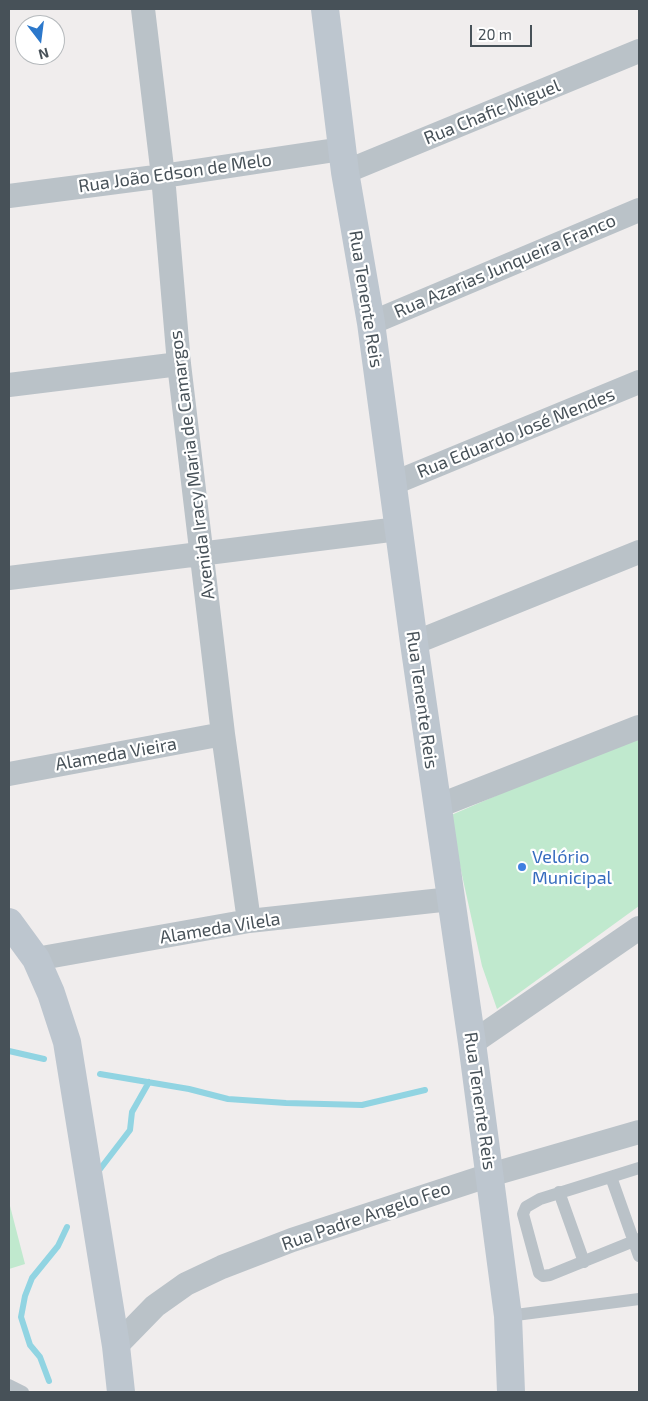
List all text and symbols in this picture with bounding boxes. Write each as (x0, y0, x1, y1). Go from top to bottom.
north arrow (15, 15, 65, 65)
scale bar (473, 15, 536, 47)
text: 20 m (478, 25, 512, 43)
text: N (37, 44, 51, 64)
street label: Rua Chafic Miguel (421, 75, 563, 149)
street label: Rua João Edson de Melo (77, 149, 273, 197)
street label: Rua Azarias Junqueira Franco (391, 209, 619, 323)
street label: Rua Tenente Reis (344, 229, 388, 369)
street label: Avenida Iracy Maria de Camargos (165, 329, 219, 601)
street label: Rua Eduardo José Mendes (414, 383, 618, 483)
street label: Rua Tenente Reis (402, 630, 442, 770)
street label: Alameda Vieira (54, 733, 178, 775)
place label: Velório Municipal (532, 846, 612, 889)
marker: Velório Municipal (516, 861, 528, 873)
street label: Alameda Vilela (158, 908, 282, 948)
street label: Rua Tenente Reis (460, 1031, 500, 1171)
street label: Rua Padre Angelo Feo (279, 1177, 453, 1255)

